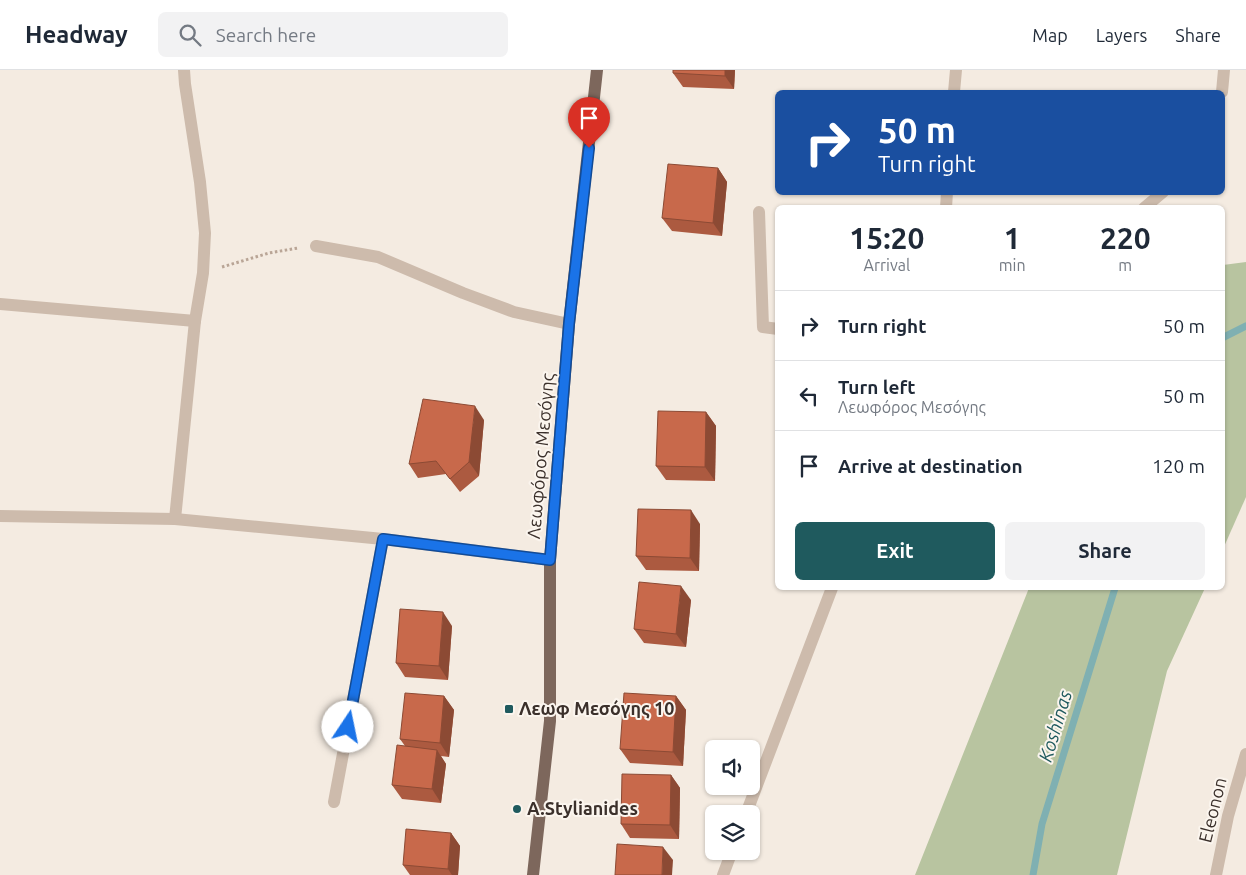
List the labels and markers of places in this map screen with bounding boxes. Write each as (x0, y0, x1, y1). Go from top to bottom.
pin (568, 97, 610, 148)
place label: Λεωφ Μεσόγης 10 (519, 698, 674, 719)
marker: Λεωφ Μεσόγης 10 (503, 703, 515, 715)
place label: A.Stylianides (527, 798, 638, 818)
marker: A.Stylianides (511, 803, 523, 815)

